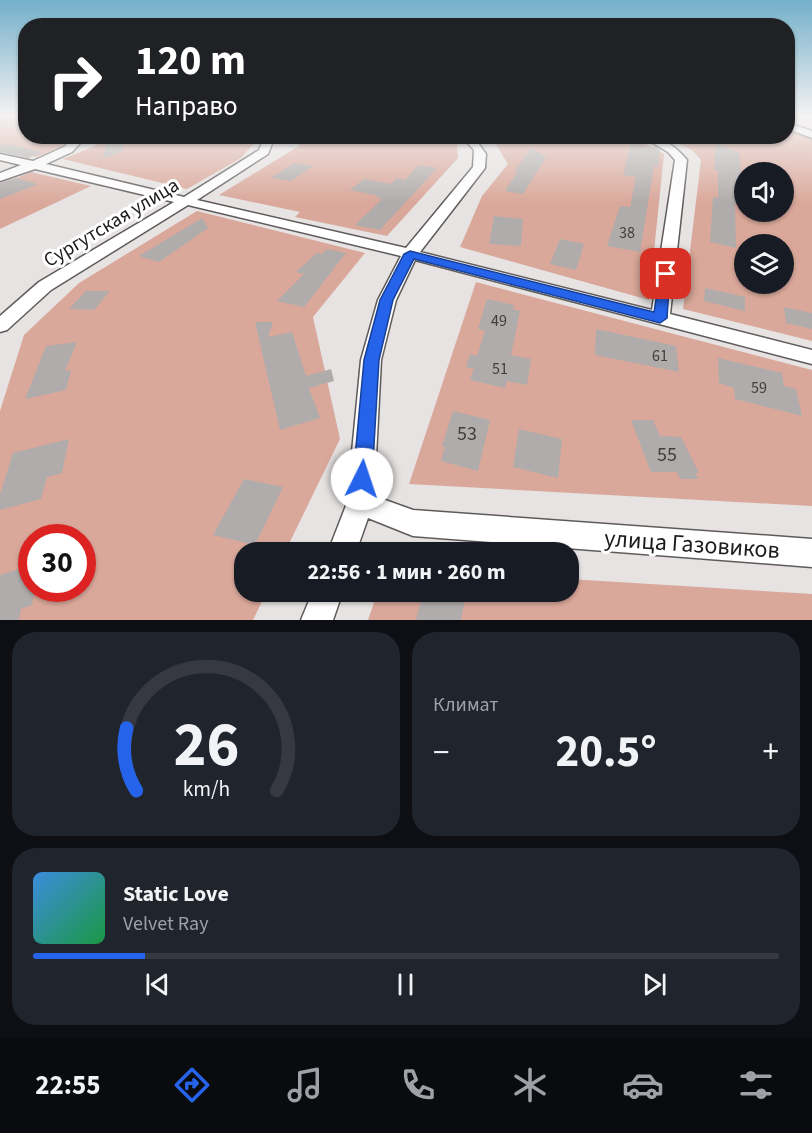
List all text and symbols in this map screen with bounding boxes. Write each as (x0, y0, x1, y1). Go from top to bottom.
text: 120 m (135, 31, 246, 91)
icon: right (36, 42, 114, 120)
text: Направо (135, 87, 238, 126)
map controls (734, 162, 794, 294)
button: sound (734, 162, 794, 222)
street label: Сургутская улица (39, 171, 185, 274)
house number: 38 (619, 222, 635, 244)
button: layers (734, 234, 794, 294)
pin (640, 248, 691, 299)
icon: arrive (649, 257, 682, 290)
house number: 49 (491, 310, 507, 332)
house number: 61 (652, 345, 668, 367)
house number: 51 (492, 358, 508, 380)
house number: 59 (751, 377, 767, 399)
house number: 53 (457, 420, 477, 448)
house number: 55 (657, 441, 677, 469)
position arrow (330, 447, 394, 511)
street label: улица Газовиков (603, 521, 781, 568)
speed limit sign: 30 (18, 524, 96, 602)
text: 22:56 · 1 мин · 260 m (307, 556, 506, 588)
text: Климат (433, 691, 499, 719)
text: 26 (173, 701, 239, 790)
text: 20.5° (555, 720, 657, 784)
text: − (433, 729, 449, 776)
text: + (763, 729, 779, 776)
text: km/h (182, 774, 230, 805)
text: Static Love (123, 878, 229, 910)
text: Velvet Ray (123, 910, 209, 938)
icon: previous (141, 968, 174, 1001)
icon: pause (389, 968, 422, 1001)
icon: next (638, 968, 671, 1001)
icon: directions (171, 1064, 213, 1106)
icon: music (284, 1064, 326, 1106)
icon: phone (397, 1064, 439, 1106)
icon: climate (509, 1064, 551, 1106)
icon: car (622, 1064, 664, 1106)
icon: filters (735, 1064, 777, 1106)
text: 22:55 (35, 1066, 100, 1105)

